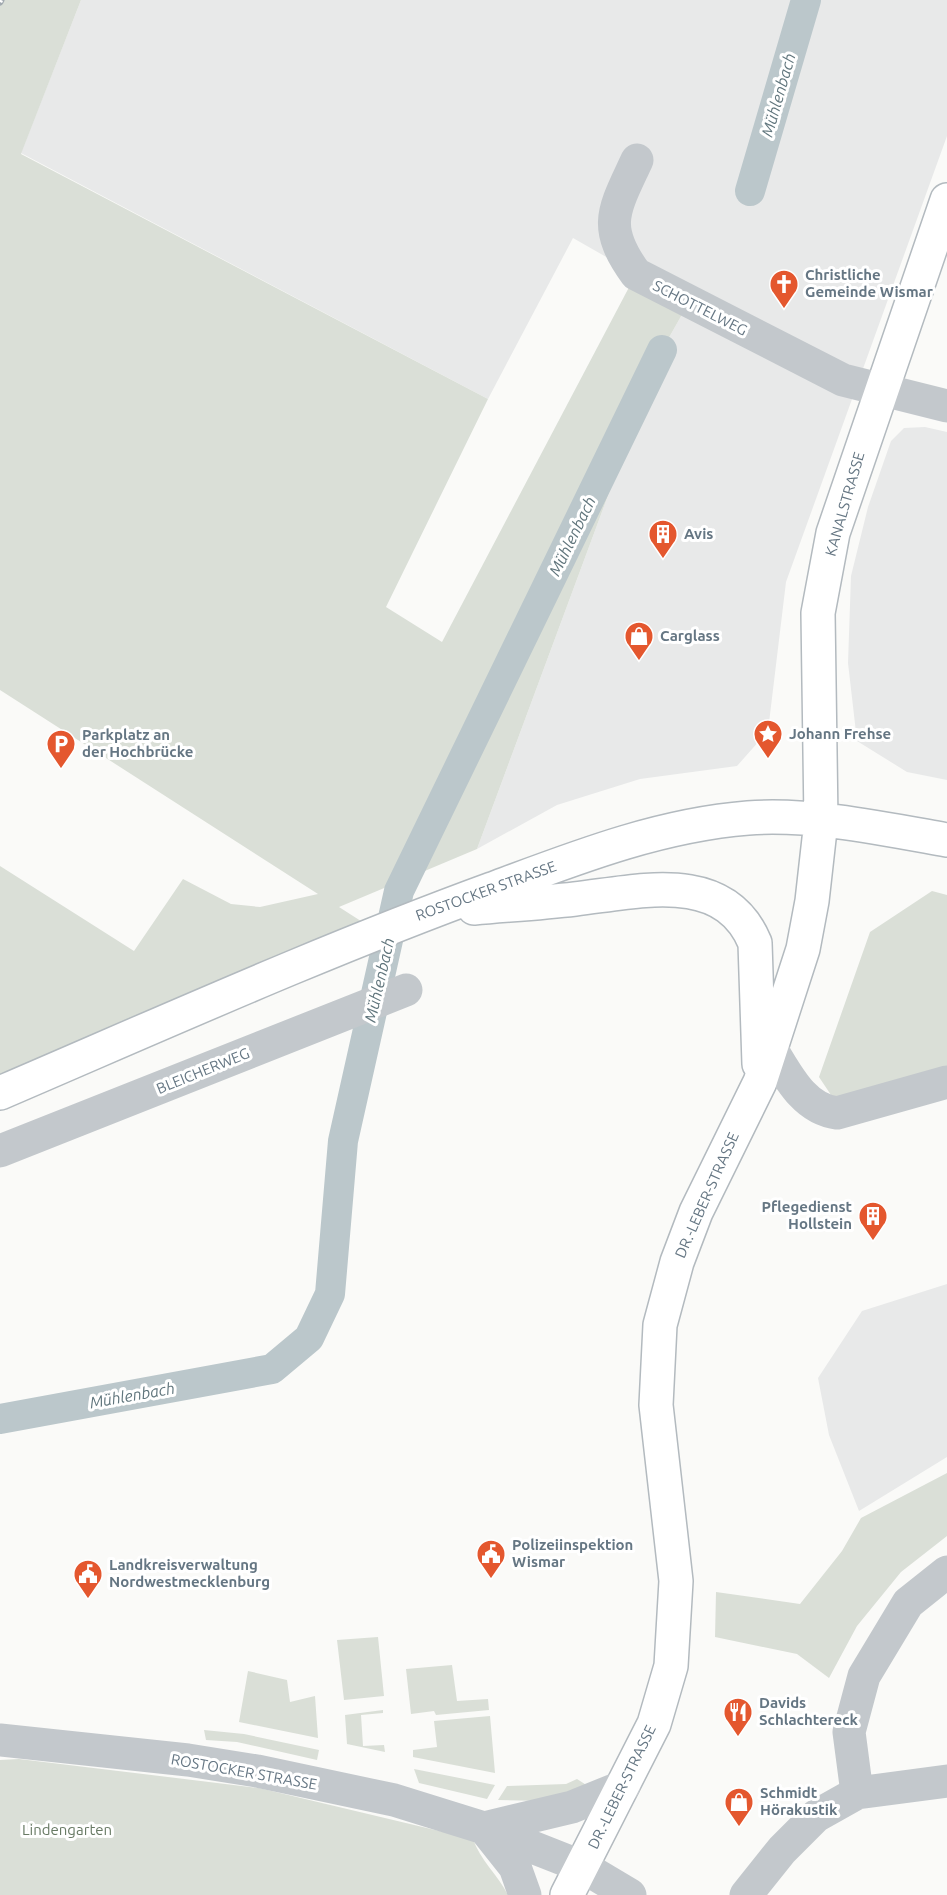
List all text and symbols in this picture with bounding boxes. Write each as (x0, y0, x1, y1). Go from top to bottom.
water label: Mühlenbach (757, 51, 799, 139)
place label: Christliche Gemeinde Wismar (805, 266, 934, 300)
church icon: Christliche Gemeinde Wismar (768, 268, 800, 310)
street label: SCHOTTELWEG (650, 276, 750, 339)
street label: KANALSTRASSE (821, 450, 868, 558)
water label: Mühlenbach (545, 493, 599, 579)
building icon: Avis (647, 518, 679, 560)
place label: Avis (684, 525, 713, 542)
shop icon: Carglass (623, 620, 655, 662)
place label: Carglass (660, 627, 720, 644)
place icon: Johann Frehse (752, 718, 784, 760)
place label: Johann Frehse (789, 725, 891, 742)
place label: Parkplatz an der Hochbrücke (82, 726, 193, 760)
parking icon: Parkplatz an der Hochbrücke (45, 728, 77, 770)
street label: ROSTOCKER STRASSE (413, 857, 558, 924)
water label: Mühlenbach (361, 936, 397, 1024)
street label: BLEICHERWEG (154, 1044, 252, 1097)
street label: DR.-LEBER-STRASSE (671, 1129, 742, 1260)
place label: Pflegedienst Hollstein (762, 1198, 853, 1232)
building icon: Pflegedienst Hollstein (857, 1200, 889, 1242)
water label: Mühlenbach (88, 1379, 176, 1411)
place label: Polizeiinspektion Wismar (512, 1536, 633, 1570)
public building icon: Polizeiinspektion Wismar (475, 1538, 507, 1580)
place label: Landkreisverwaltung Nordwestmecklenburg (109, 1556, 270, 1590)
public building icon: Landkreisverwaltung Nordwestmecklenburg (72, 1558, 104, 1600)
place label: Davids Schlachtereck (759, 1694, 859, 1728)
restaurant icon: Davids Schlachtereck (722, 1696, 754, 1738)
street label: DR.-LEBER-STRASSE (584, 1722, 659, 1852)
street label: ROSTOCKER STRASSE (170, 1750, 319, 1793)
place label: Schmidt Hörakustik (760, 1784, 838, 1818)
shop icon: Schmidt Hörakustik (723, 1786, 755, 1828)
park label: Lindengarten (22, 1821, 112, 1838)

